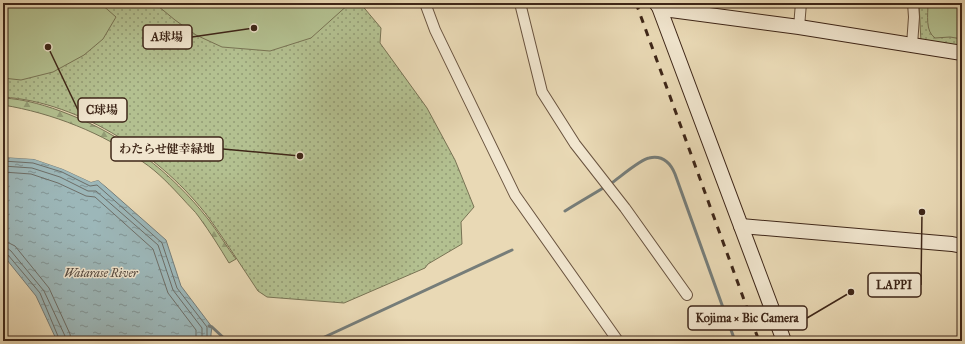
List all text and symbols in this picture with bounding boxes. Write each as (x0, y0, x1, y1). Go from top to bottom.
callout: A球場 (143, 25, 192, 49)
text: A球場 (150, 30, 183, 44)
callout: C球場 (78, 98, 127, 122)
text: C球場 (86, 103, 118, 117)
callout: わたらせ健幸緑地 (111, 137, 223, 161)
text: わたらせ健幸緑地 (119, 142, 215, 156)
water label: Watarase River (64, 266, 139, 280)
callout: LAPPI (868, 273, 921, 297)
text: LAPPI (876, 278, 913, 292)
callout: Kojima × Bic Camera (688, 306, 807, 330)
text: Kojima × Bic Camera (695, 311, 799, 326)

